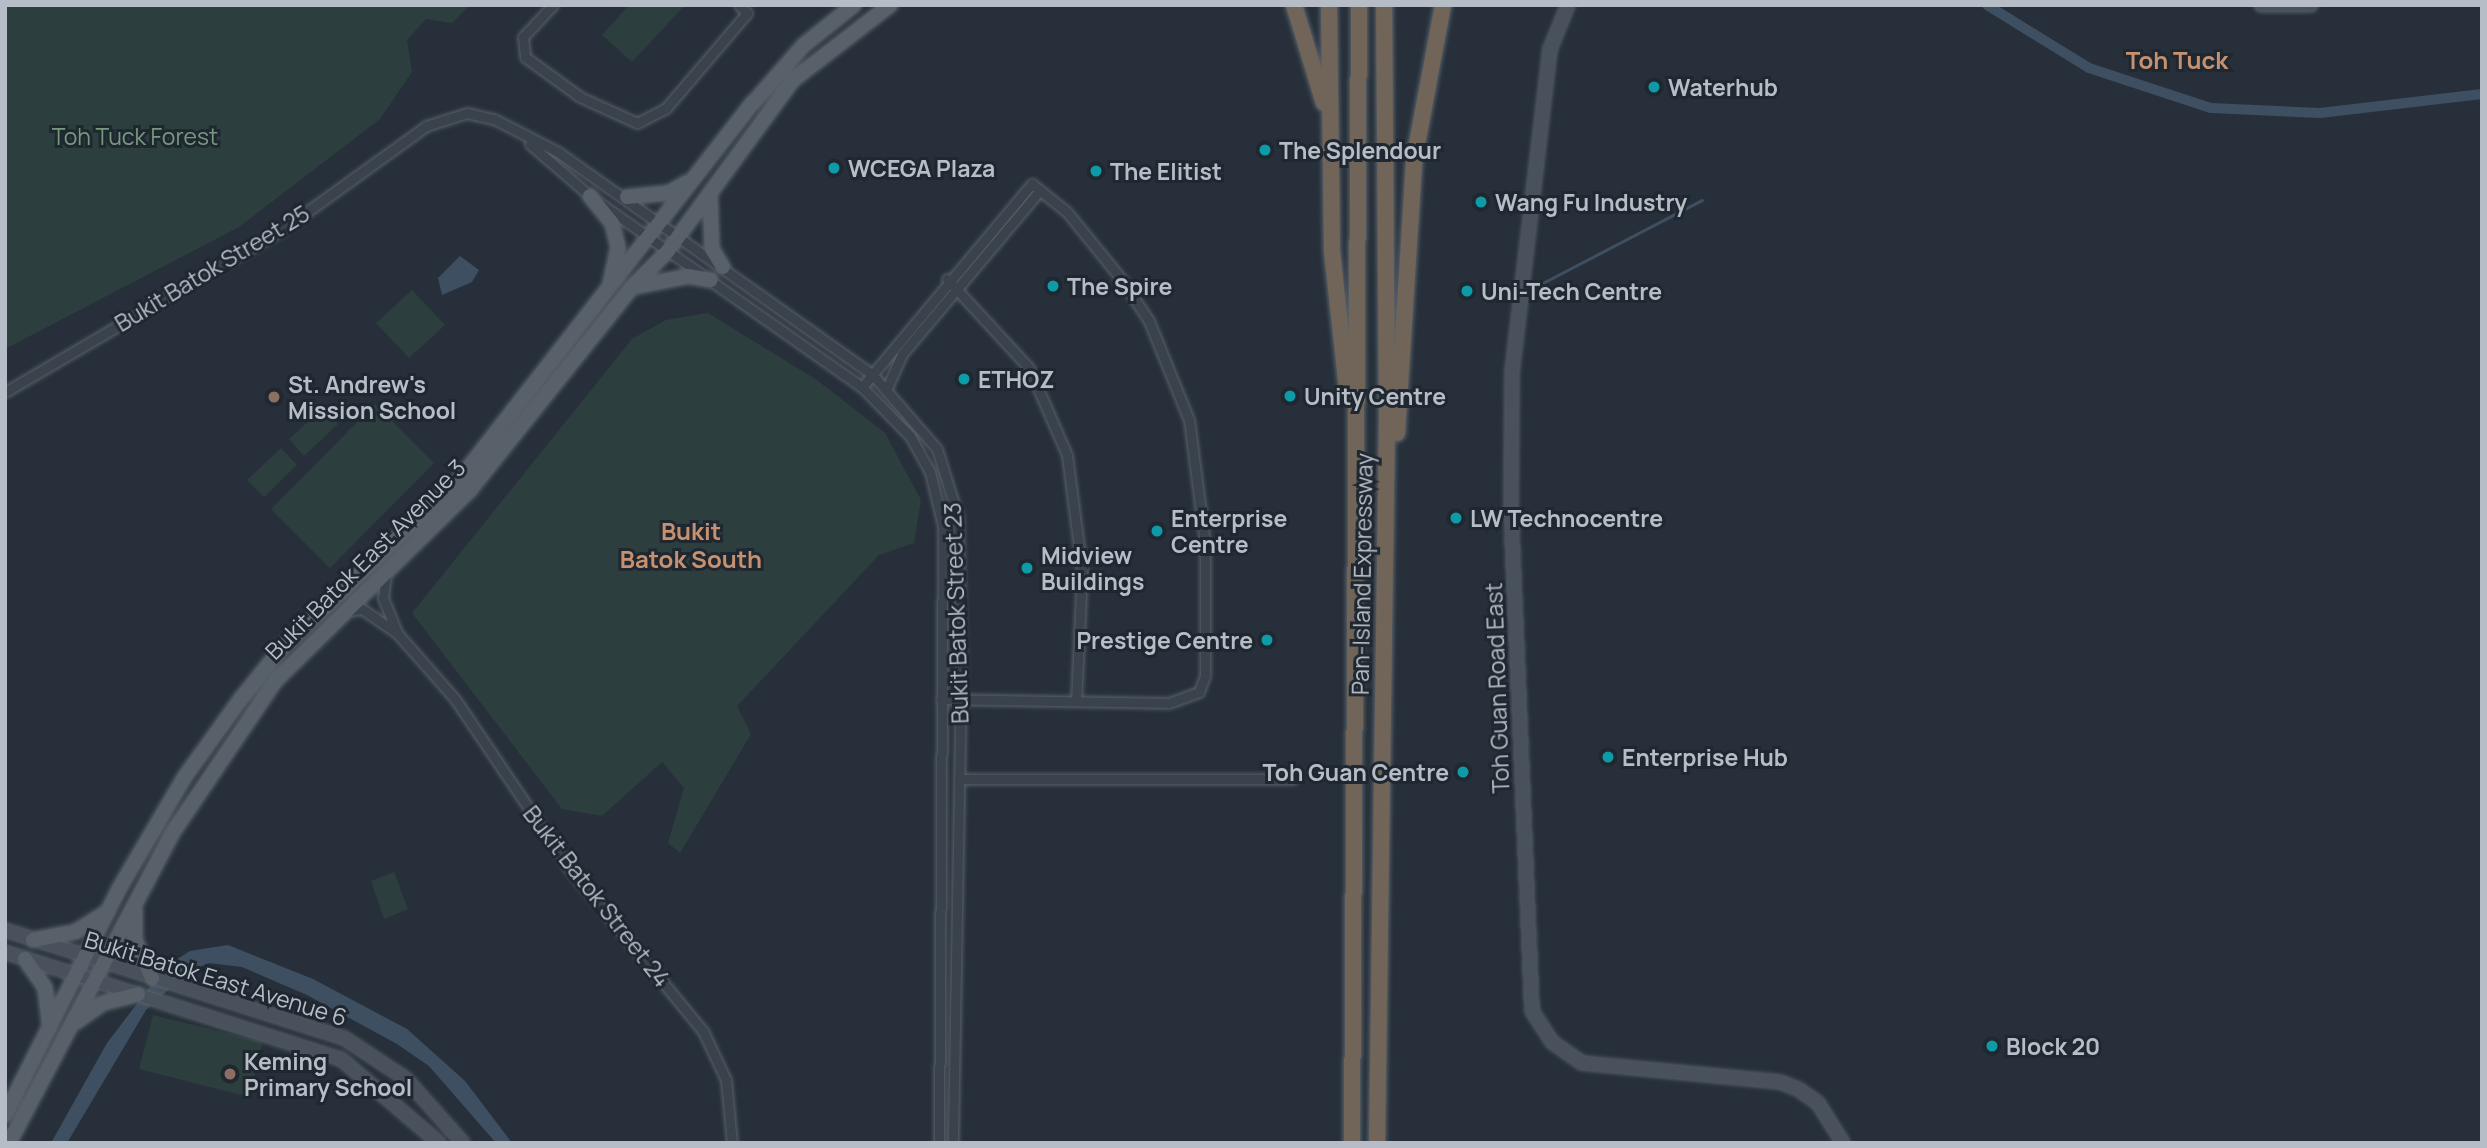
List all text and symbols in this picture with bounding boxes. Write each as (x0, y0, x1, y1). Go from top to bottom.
district label: Toh Tuck (2126, 46, 2228, 74)
place label: Waterhub (1668, 73, 1778, 101)
marker: Waterhub (1646, 79, 1662, 95)
park label: Toh Tuck Forest (52, 122, 218, 150)
place label: The Splendour (1279, 136, 1441, 164)
marker: The Splendour (1257, 142, 1273, 158)
place label: WCEGA Plaza (848, 154, 995, 182)
place label: The Elitist (1110, 157, 1222, 185)
marker: WCEGA Plaza (826, 160, 842, 176)
marker: The Elitist (1088, 163, 1104, 179)
place label: Wang Fu Industry (1495, 188, 1687, 216)
marker: Wang Fu Industry (1473, 194, 1489, 210)
street label: Bukit Batok Street 25 (110, 199, 314, 337)
place label: The Spire (1067, 272, 1172, 300)
place label: Uni-Tech Centre (1481, 277, 1662, 305)
marker: The Spire (1045, 278, 1061, 294)
marker: Uni-Tech Centre (1459, 283, 1475, 299)
place label: ETHOZ (978, 365, 1054, 393)
place label: St. Andrew's Mission School (288, 370, 456, 424)
marker: ETHOZ (956, 371, 972, 387)
place label: Unity Centre (1304, 382, 1446, 410)
marker: Unity Centre (1282, 388, 1298, 404)
marker: St. Andrew's Mission School (266, 389, 282, 405)
street label: Bukit Batok East Avenue 3 (259, 453, 471, 665)
street label: Pan-Island Expressway (1346, 453, 1378, 695)
street label: Bukit Batok Street 23 (938, 502, 974, 724)
place label: Enterprise Centre (1171, 504, 1287, 558)
place label: LW Technocentre (1470, 504, 1663, 532)
marker: LW Technocentre (1448, 510, 1464, 526)
district label: Bukit Batok South (620, 517, 762, 573)
marker: Enterprise Centre (1149, 523, 1165, 539)
place label: Midview Buildings (1041, 541, 1144, 595)
marker: Midview Buildings (1019, 560, 1035, 576)
street label: Toh Guan Road East (1480, 582, 1514, 794)
place label: Prestige Centre (1076, 626, 1253, 654)
marker: Prestige Centre (1259, 632, 1275, 648)
place label: Enterprise Hub (1622, 743, 1788, 771)
marker: Enterprise Hub (1600, 749, 1616, 765)
place label: Toh Guan Centre (1263, 758, 1449, 786)
marker: Toh Guan Centre (1455, 764, 1471, 780)
street label: Bukit Batok Street 24 (518, 800, 676, 992)
street label: Bukit Batok East Avenue 6 (81, 925, 351, 1031)
place label: Block 20 (2006, 1032, 2100, 1060)
marker: Block 20 (1984, 1038, 2000, 1054)
place label: Keming Primary School (244, 1047, 412, 1101)
marker: Keming Primary School (222, 1066, 238, 1082)

